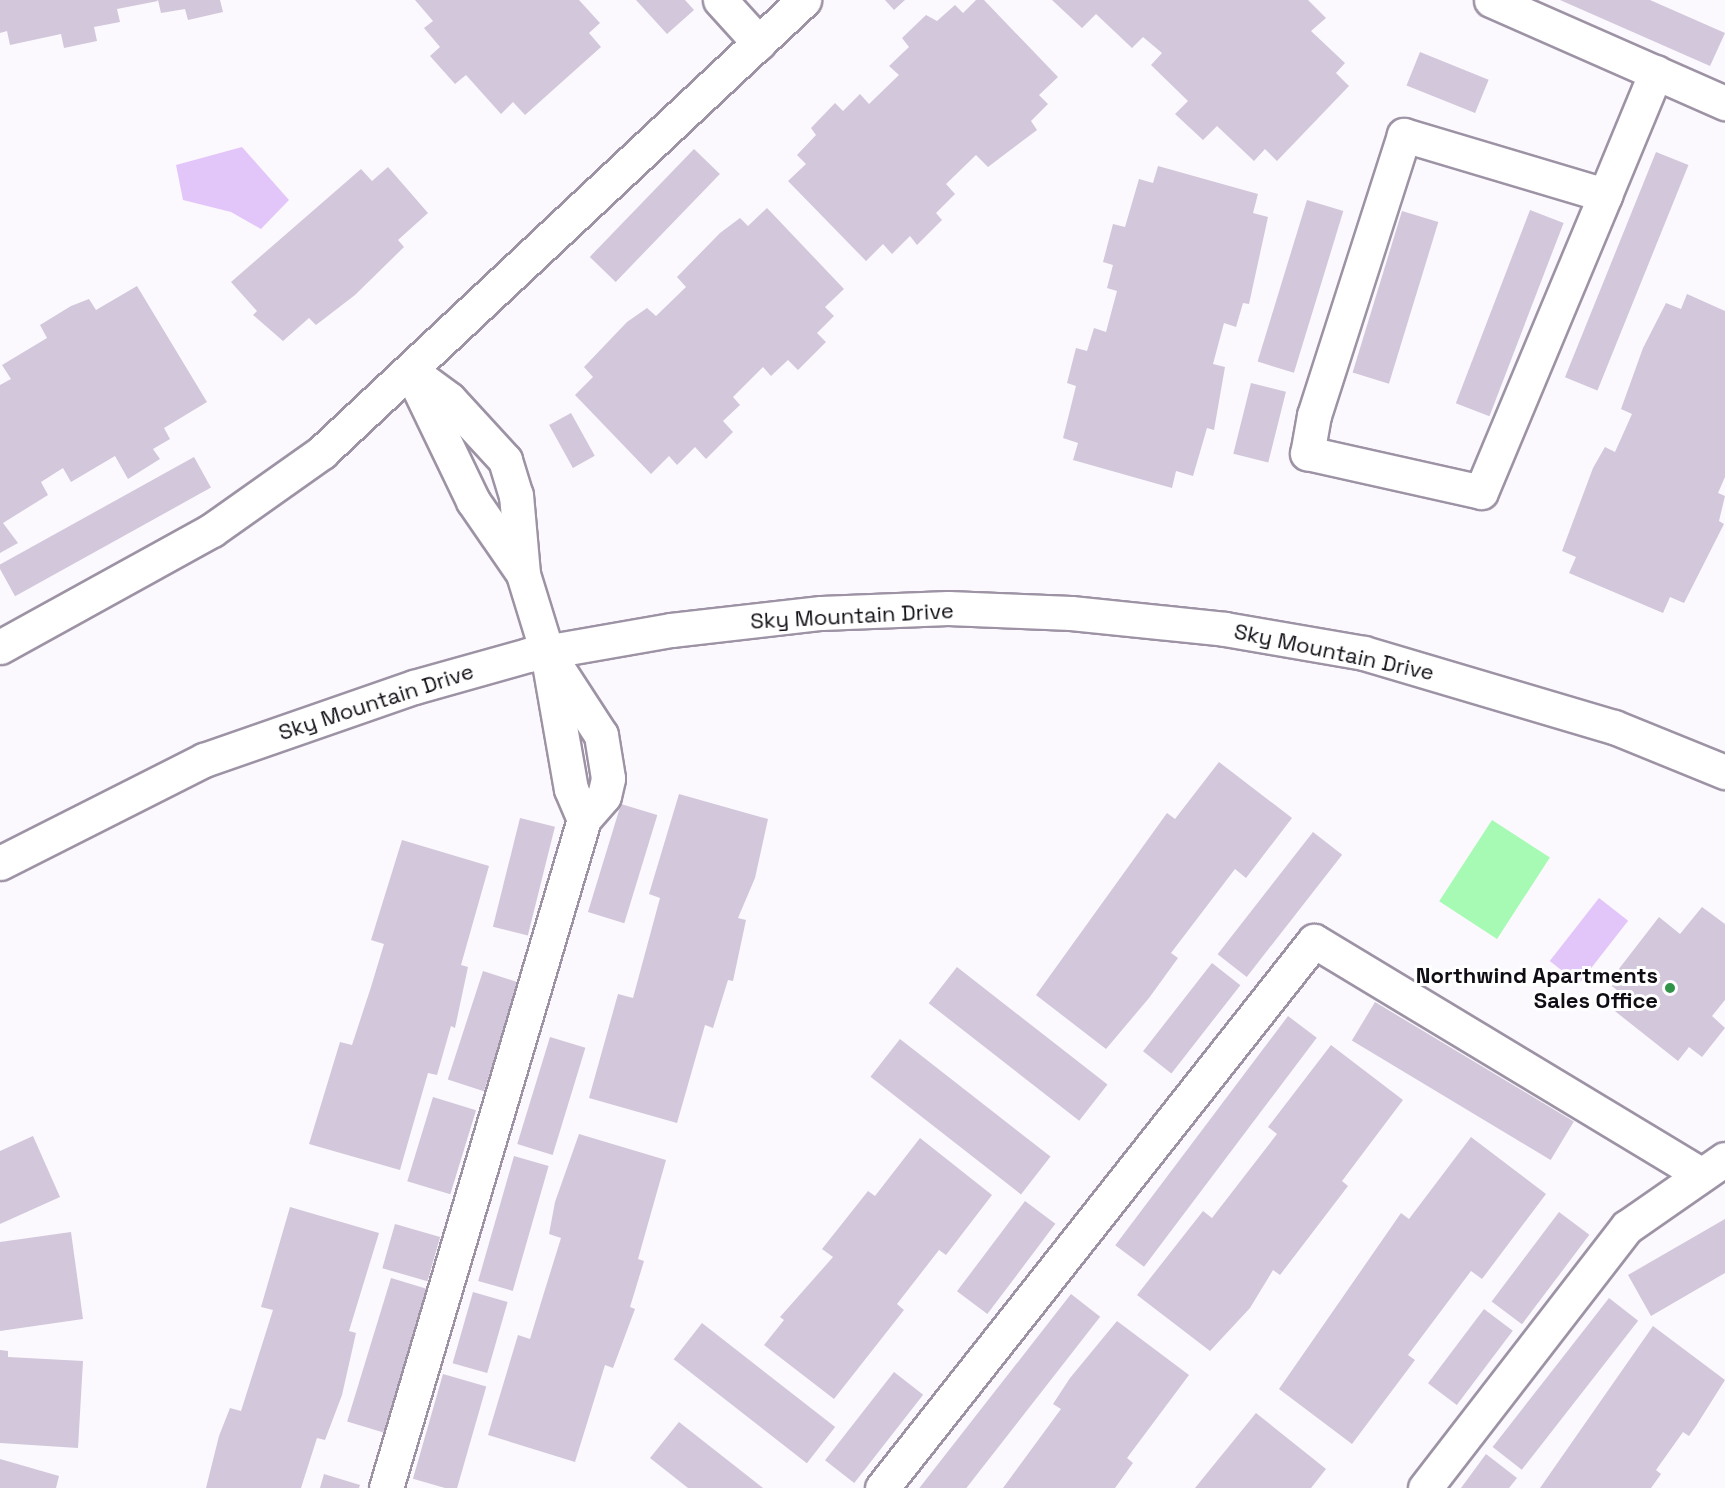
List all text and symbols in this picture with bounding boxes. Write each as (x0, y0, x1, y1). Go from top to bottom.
street label: Sky Mountain Drive (750, 597, 954, 635)
street label: Sky Mountain Drive (1232, 618, 1436, 686)
street label: Sky Mountain Drive (275, 658, 477, 746)
place label: Northwind Apartments Sales Office (1415, 962, 1658, 1014)
marker: Northwind Apartments Sales Office (1663, 981, 1677, 995)

